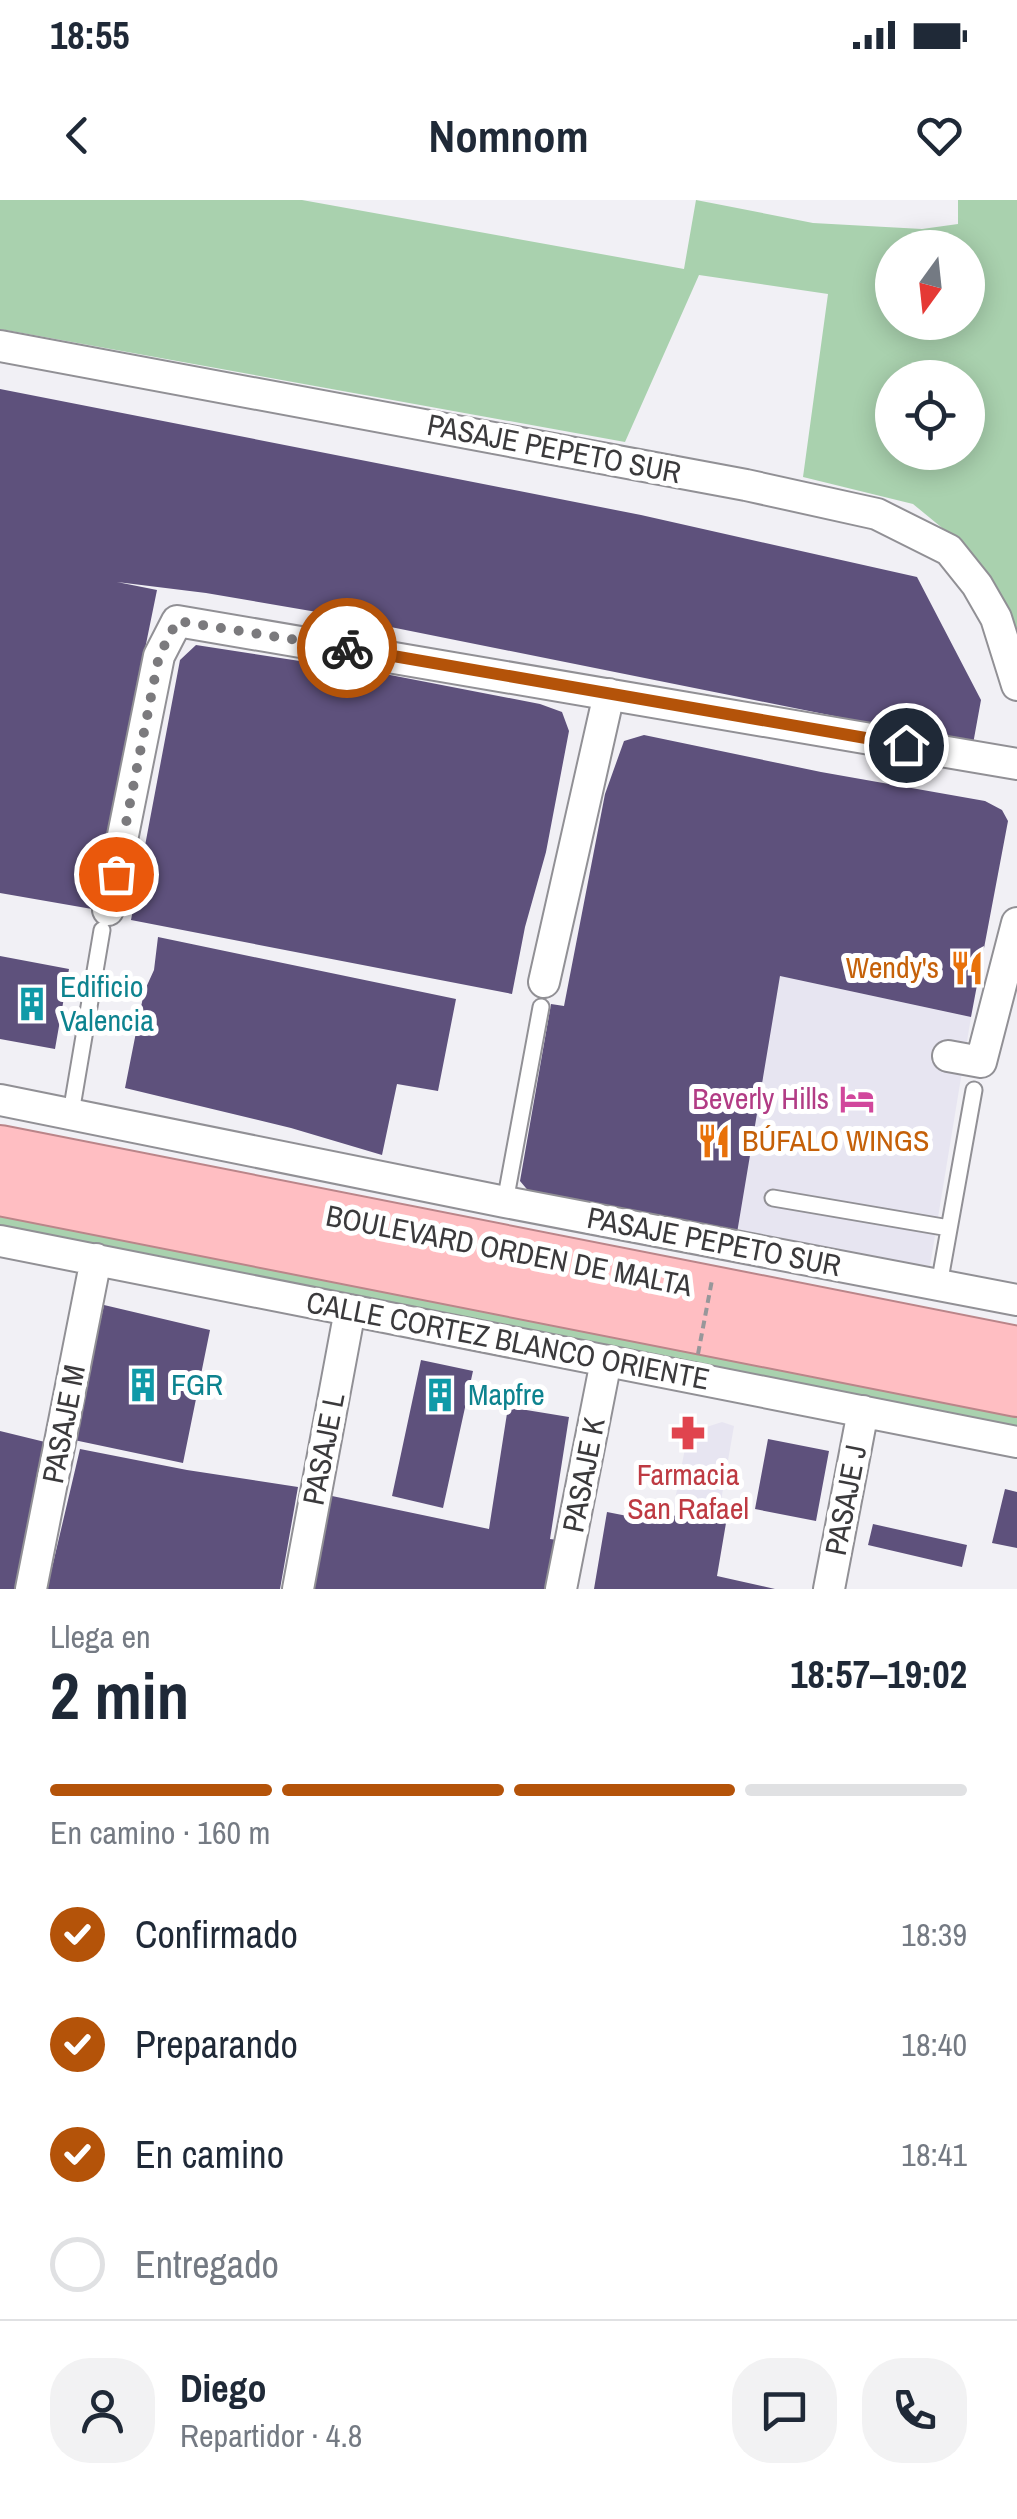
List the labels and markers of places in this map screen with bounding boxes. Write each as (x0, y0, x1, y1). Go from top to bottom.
pin (864, 703, 949, 788)
pin (74, 832, 159, 917)
place label: Wendy's (846, 947, 939, 987)
restaurant icon: Wendy's (948, 949, 986, 987)
place label: Edificio Valencia (60, 966, 154, 1040)
building icon: Edificio Valencia (13, 985, 51, 1023)
place label: Beverly Hills (692, 1078, 829, 1118)
hotel icon: Beverly Hills (838, 1080, 876, 1118)
place label: BÚFALO WINGS (742, 1120, 929, 1160)
restaurant icon: BÚFALO WINGS (695, 1122, 733, 1160)
place label: FGR (171, 1364, 223, 1404)
building icon: FGR (124, 1366, 162, 1404)
place label: Mapfre (468, 1374, 545, 1414)
building icon: Mapfre (421, 1376, 459, 1414)
pharmacy icon: Farmacia San Rafael (669, 1414, 707, 1452)
place label: Farmacia San Rafael (627, 1454, 749, 1528)

